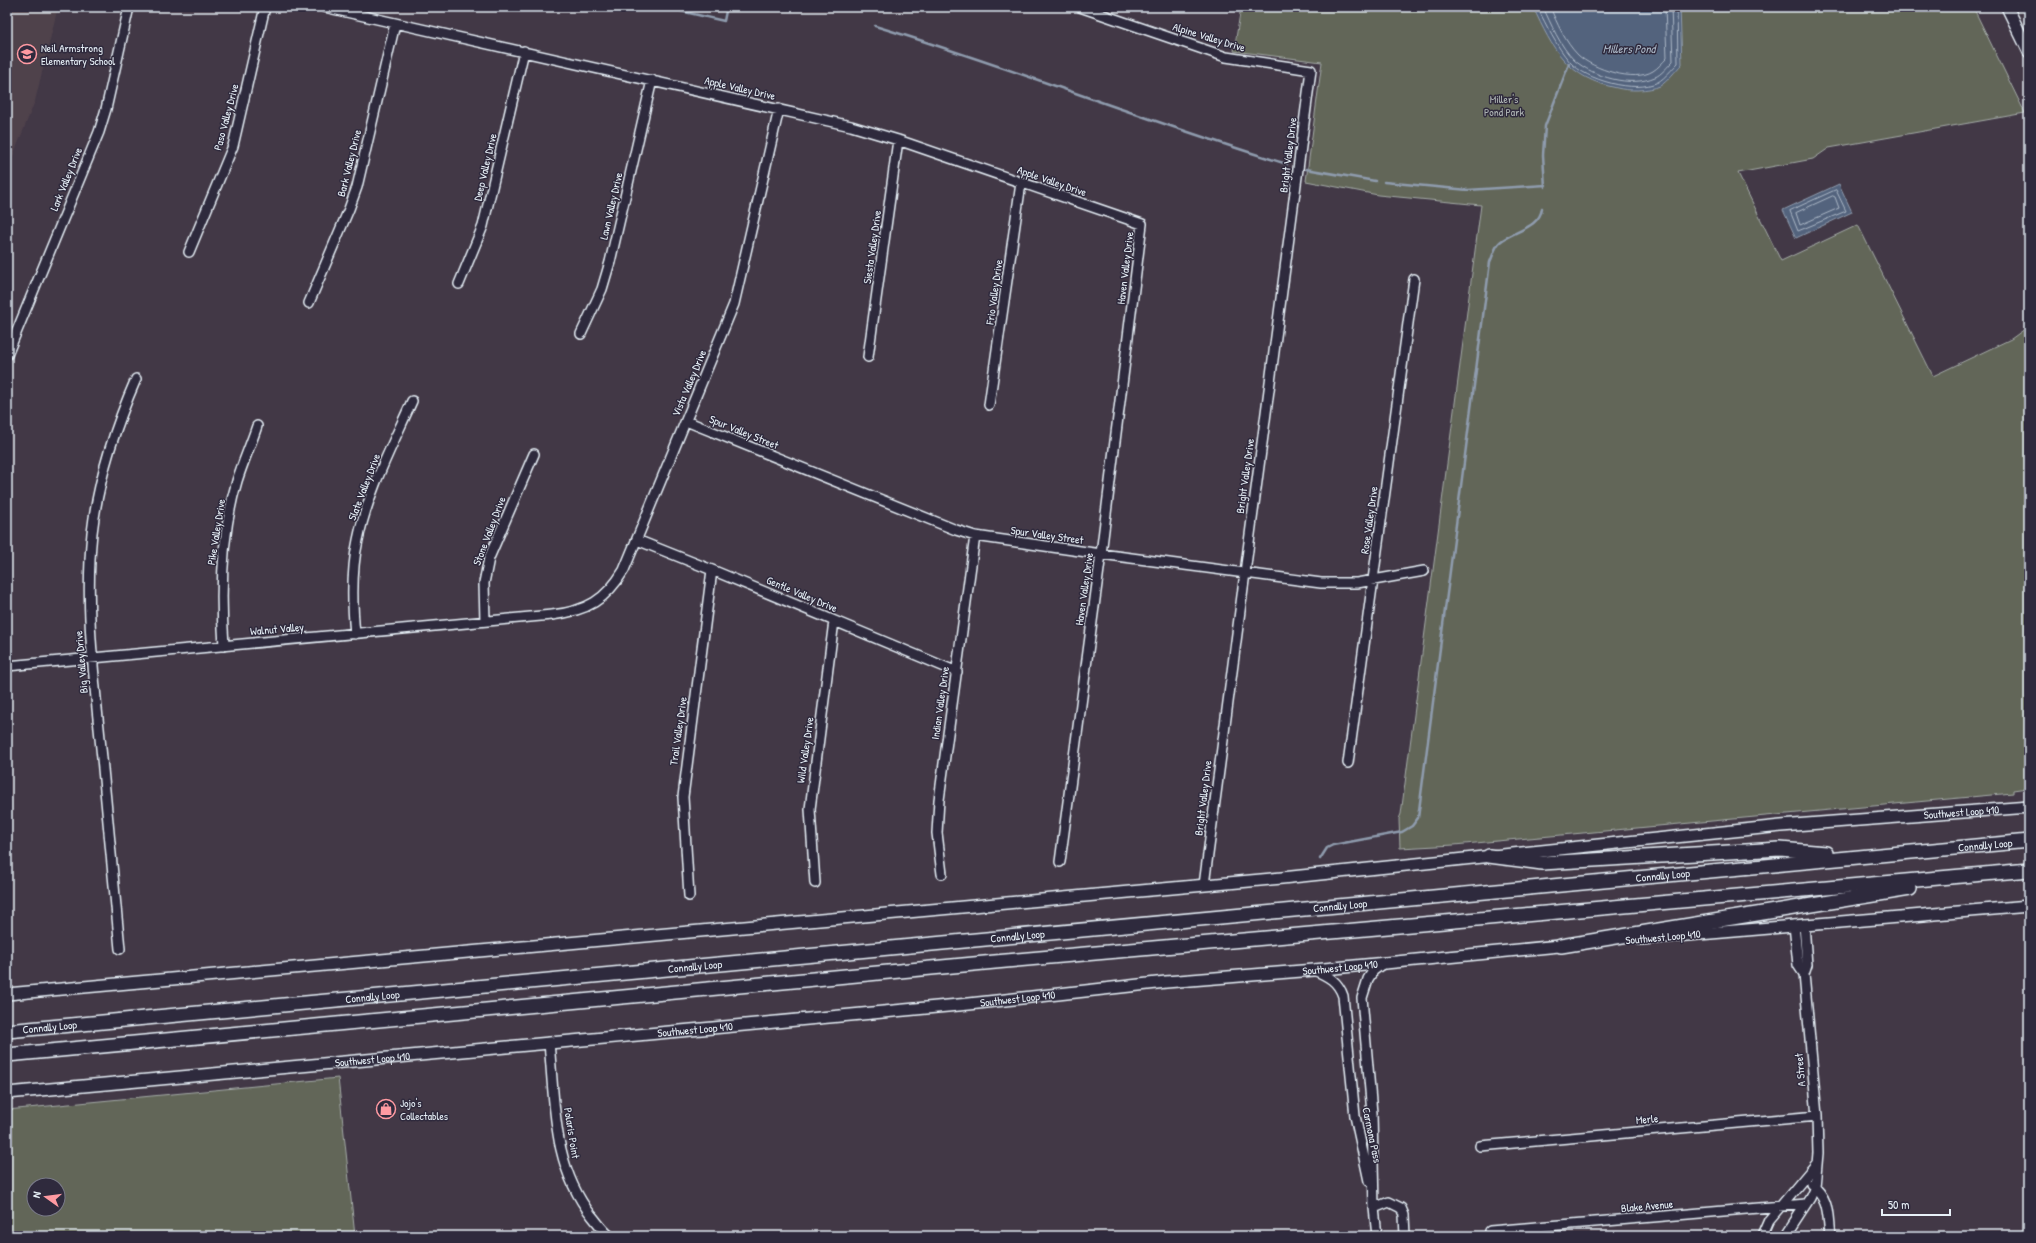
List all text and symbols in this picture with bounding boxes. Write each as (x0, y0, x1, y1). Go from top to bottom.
street label: Alpine Valley Drive (1171, 19, 1247, 55)
water label: Millers Pond (1603, 40, 1658, 57)
place label: Neil Armstrong Elementary School (41, 41, 115, 68)
school or university icon: Neil Armstrong Elementary School (16, 43, 38, 65)
street label: Apple Valley Drive (703, 73, 777, 103)
street label: Paso Valley Drive (210, 82, 242, 152)
park label: Miller's Pond Park (1484, 92, 1524, 119)
street label: Bright Valley Drive (1276, 116, 1300, 193)
street label: Bark Valley Drive (334, 127, 364, 198)
street label: Deep Valley Drive (470, 131, 500, 202)
street label: Lark Valley Drive (47, 145, 85, 213)
street label: Apple Valley Drive (1016, 163, 1089, 200)
street label: Lawn Valley Drive (596, 170, 626, 241)
street label: Siesta Valley Drive (860, 209, 884, 285)
street label: Haven Valley Drive (1114, 230, 1136, 305)
street label: Frio Valley Drive (982, 258, 1006, 326)
street label: Vista Valley Drive (669, 347, 710, 418)
street label: Spur Valley Street (707, 412, 781, 452)
street label: Bright Valley Drive (1233, 437, 1257, 514)
street label: Slate Valley Drive (345, 451, 383, 522)
street label: Rose Valley Drive (1357, 485, 1381, 555)
street label: Stone Valley Drive (469, 494, 509, 567)
street label: Pike Valley Drive (204, 497, 228, 566)
street label: Spur Valley Street (1010, 523, 1084, 547)
street label: Haven Valley Drive (1072, 551, 1096, 626)
street label: Gentle Valley Drive (764, 573, 840, 615)
street label: Walnut Valley (250, 620, 305, 638)
street label: Big Valley Drive (71, 629, 91, 694)
street label: Indian Valley Drive (928, 665, 952, 740)
street label: Trail Valley Drive (666, 695, 690, 766)
street label: Wild Valley Drive (793, 715, 817, 784)
street label: Bright Valley Drive (1191, 759, 1215, 836)
street label: Southwest Loop 410 (1923, 802, 2000, 822)
street label: Connally Loop (1958, 836, 2013, 855)
street label: Connally Loop (1635, 866, 1691, 885)
street label: Connally Loop (1312, 896, 1368, 915)
street label: Connally Loop (990, 927, 1046, 946)
street label: Southwest Loop 410 (1625, 927, 1701, 947)
street label: Connally Loop (667, 957, 723, 976)
street label: Southwest Loop 410 (1302, 957, 1378, 978)
street label: Connally Loop (345, 987, 400, 1006)
street label: Southwest Loop 410 (979, 987, 1056, 1010)
street label: Connally Loop (22, 1017, 78, 1036)
street label: Southwest Loop 410 (657, 1019, 733, 1040)
street label: Southwest Loop 410 (334, 1049, 411, 1070)
street label: A Street (1792, 1052, 1808, 1087)
place label: Jojo's Collectables (400, 1096, 448, 1123)
shop icon: Jojo's Collectables (375, 1098, 397, 1120)
street label: Carmona Pass (1359, 1106, 1385, 1164)
street label: Polaris Point (561, 1107, 583, 1160)
street label: Merle (1635, 1111, 1659, 1127)
north arrow (26, 1177, 66, 1217)
text: N (29, 1190, 44, 1199)
scale bar (1882, 1191, 1950, 1217)
text: 50 m (1888, 1196, 1909, 1213)
street label: Blake Avenue (1620, 1197, 1674, 1215)

